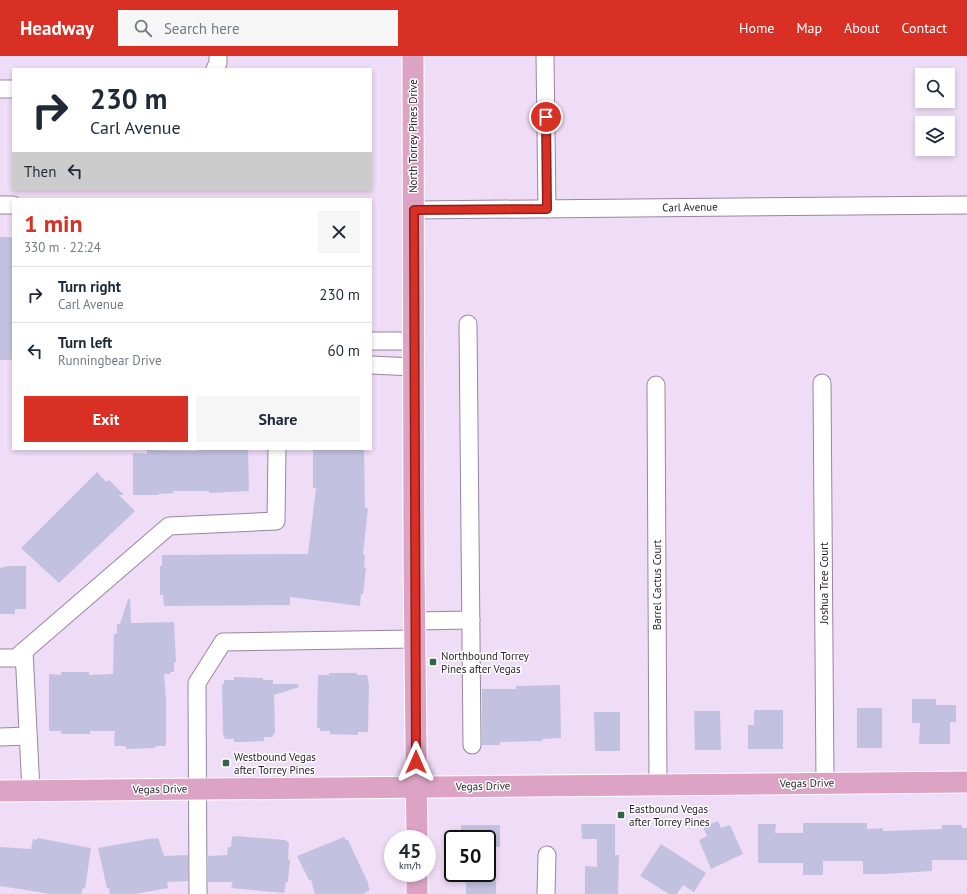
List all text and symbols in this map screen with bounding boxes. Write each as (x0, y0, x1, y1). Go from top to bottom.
search box (118, 10, 398, 46)
text: Headway (20, 16, 94, 40)
icon: search (132, 17, 154, 39)
text: Search here (164, 19, 240, 38)
text: Home (739, 19, 774, 37)
text: Map (796, 19, 822, 37)
text: About (844, 19, 880, 37)
text: Contact (902, 19, 947, 37)
map controls (915, 68, 955, 156)
button: search (915, 68, 955, 108)
street label: North Torrey Pines Drive (406, 79, 420, 193)
text: 230 m (90, 80, 167, 117)
icon: right (24, 84, 76, 136)
pin (529, 100, 563, 134)
icon: arrive (535, 106, 557, 128)
text: Carl Avenue (90, 116, 181, 139)
button: layers (915, 116, 955, 156)
icon: left (64, 160, 86, 182)
text: Then (24, 162, 56, 181)
street label: Carl Avenue (662, 200, 718, 214)
text: 1 min (24, 208, 83, 239)
button: close (318, 211, 360, 253)
text: 330 m · 22:24 (24, 239, 101, 256)
text: Turn right (58, 277, 121, 296)
icon: right (24, 284, 46, 306)
text: 230 m (319, 285, 360, 304)
text: Carl Avenue (58, 296, 124, 313)
text: Turn left (58, 333, 112, 352)
icon: left (24, 340, 46, 362)
text: 60 m (327, 341, 360, 360)
text: Runningbear Drive (58, 352, 162, 369)
button: Exit (24, 396, 188, 442)
button: Share (196, 396, 360, 442)
street label: Barrel Cactus Court (650, 540, 664, 630)
street label: Joshua Tree Court (817, 542, 831, 625)
place label: Northbound Torrey Pines after Vegas (441, 649, 530, 676)
marker: Northbound Torrey Pines after Vegas (428, 657, 438, 667)
position arrow (395, 741, 437, 783)
place label: Westbound Vegas after Torrey Pines (234, 750, 316, 777)
marker: Westbound Vegas after Torrey Pines (221, 758, 231, 768)
street label: Vegas Drive (779, 776, 835, 790)
street label: Vegas Drive (455, 779, 511, 793)
street label: Vegas Drive (132, 782, 188, 796)
place label: Eastbound Vegas after Torrey Pines (629, 802, 710, 829)
marker: Eastbound Vegas after Torrey Pines (616, 810, 626, 820)
speed limit sign: 50 (444, 830, 496, 882)
text: 45 (399, 838, 421, 864)
text: km/h (399, 859, 421, 872)

